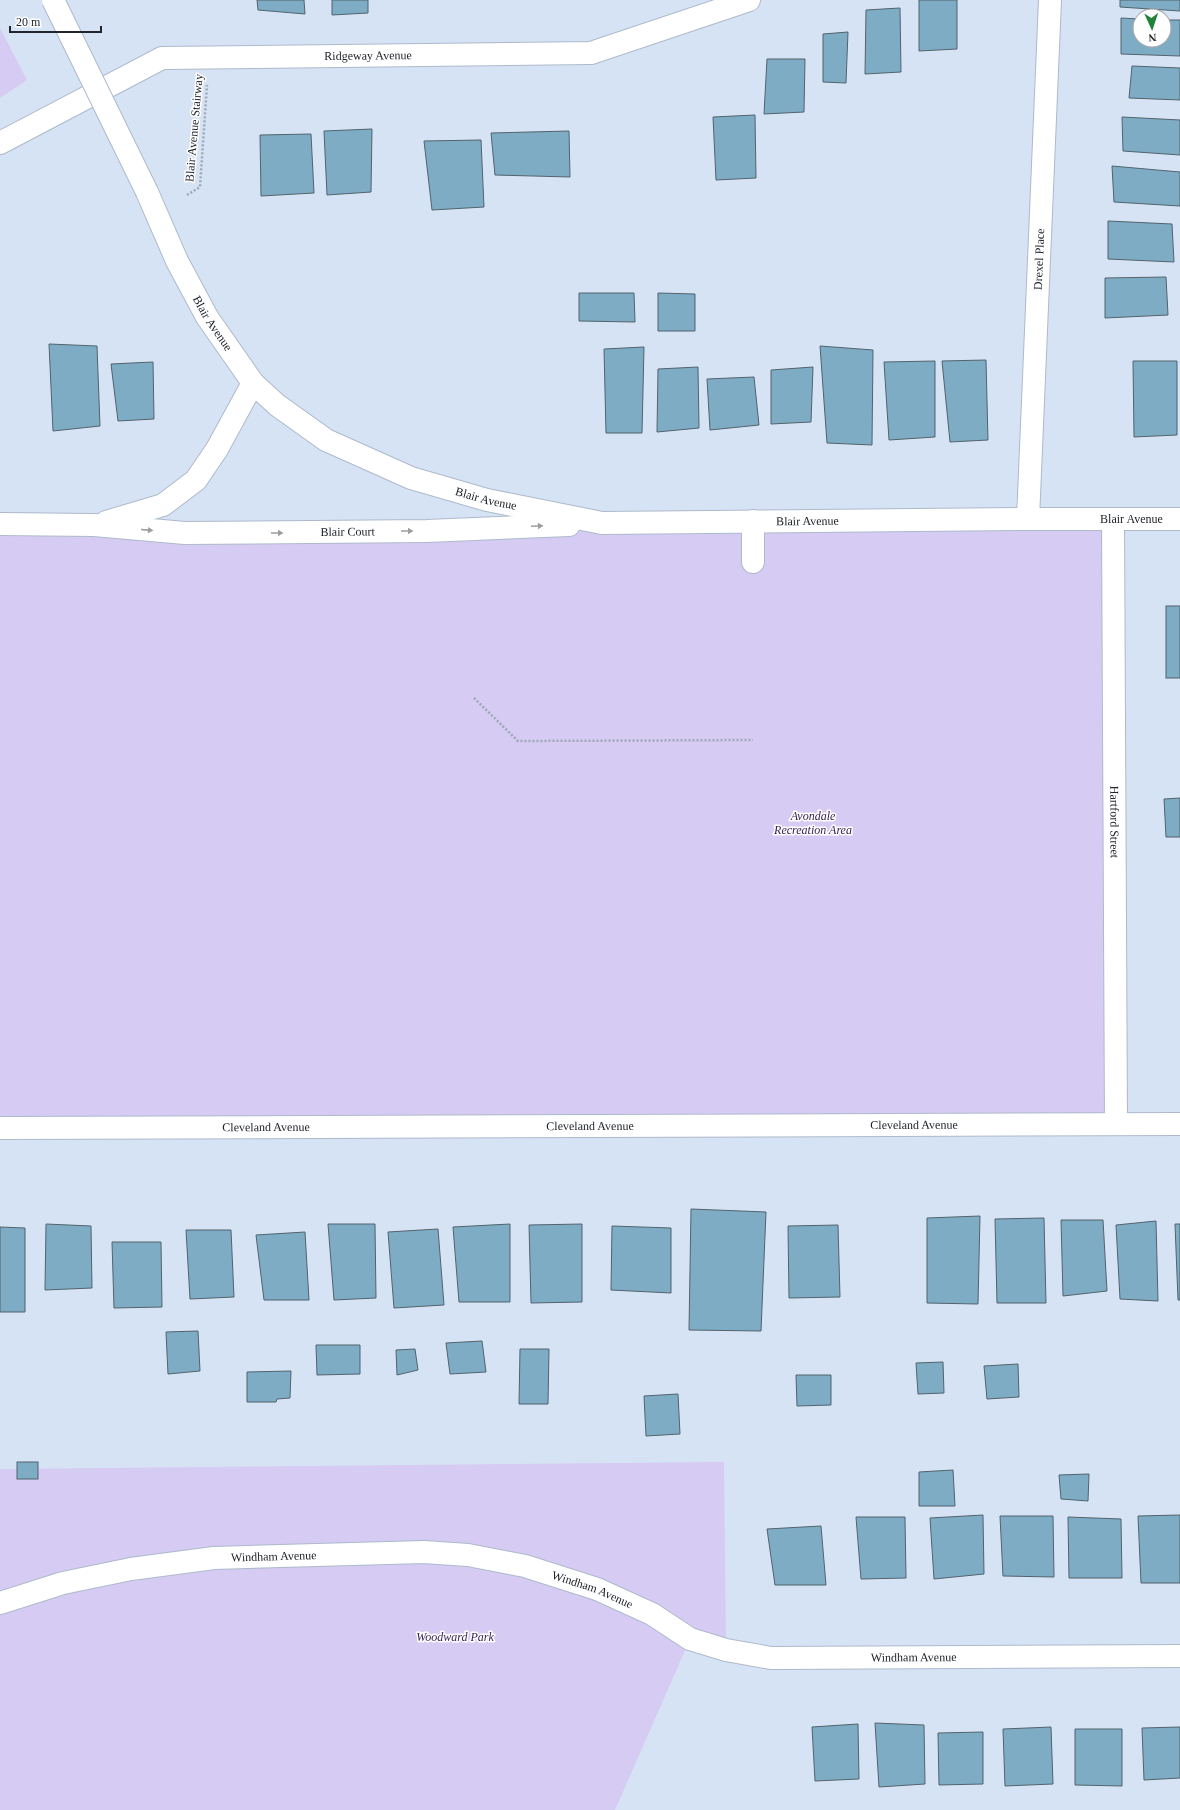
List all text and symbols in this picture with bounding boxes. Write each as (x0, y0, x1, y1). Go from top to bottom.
scale bar (10, 8, 101, 34)
north arrow (1132, 8, 1172, 48)
text: 20 m (16, 15, 41, 29)
text: N (1148, 32, 1157, 44)
street label: Ridgeway Avenue (324, 48, 412, 63)
street label: Blair Avenue Stairway (182, 73, 206, 183)
street label: Drexel Place (1031, 228, 1047, 290)
street label: Blair Avenue (190, 293, 235, 354)
street label: Blair Avenue (454, 484, 518, 513)
street label: Blair Avenue (1100, 512, 1163, 526)
street label: Blair Avenue (776, 514, 839, 528)
one-way arrow (531, 523, 544, 529)
street label: Blair Court (320, 524, 376, 539)
one-way arrow (141, 527, 153, 533)
one-way arrow (401, 528, 414, 534)
one-way arrow (271, 529, 283, 536)
street label: Hartford Street (1107, 786, 1122, 859)
park label: Avondale Recreation Area (773, 809, 852, 837)
street label: Cleveland Avenue (870, 1118, 958, 1132)
street label: Cleveland Avenue (546, 1119, 634, 1133)
street label: Cleveland Avenue (222, 1120, 310, 1134)
street label: Windham Avenue (231, 1548, 317, 1565)
street label: Windham Avenue (550, 1568, 635, 1611)
park label: Woodward Park (416, 1630, 494, 1644)
street label: Windham Avenue (871, 1650, 957, 1665)

